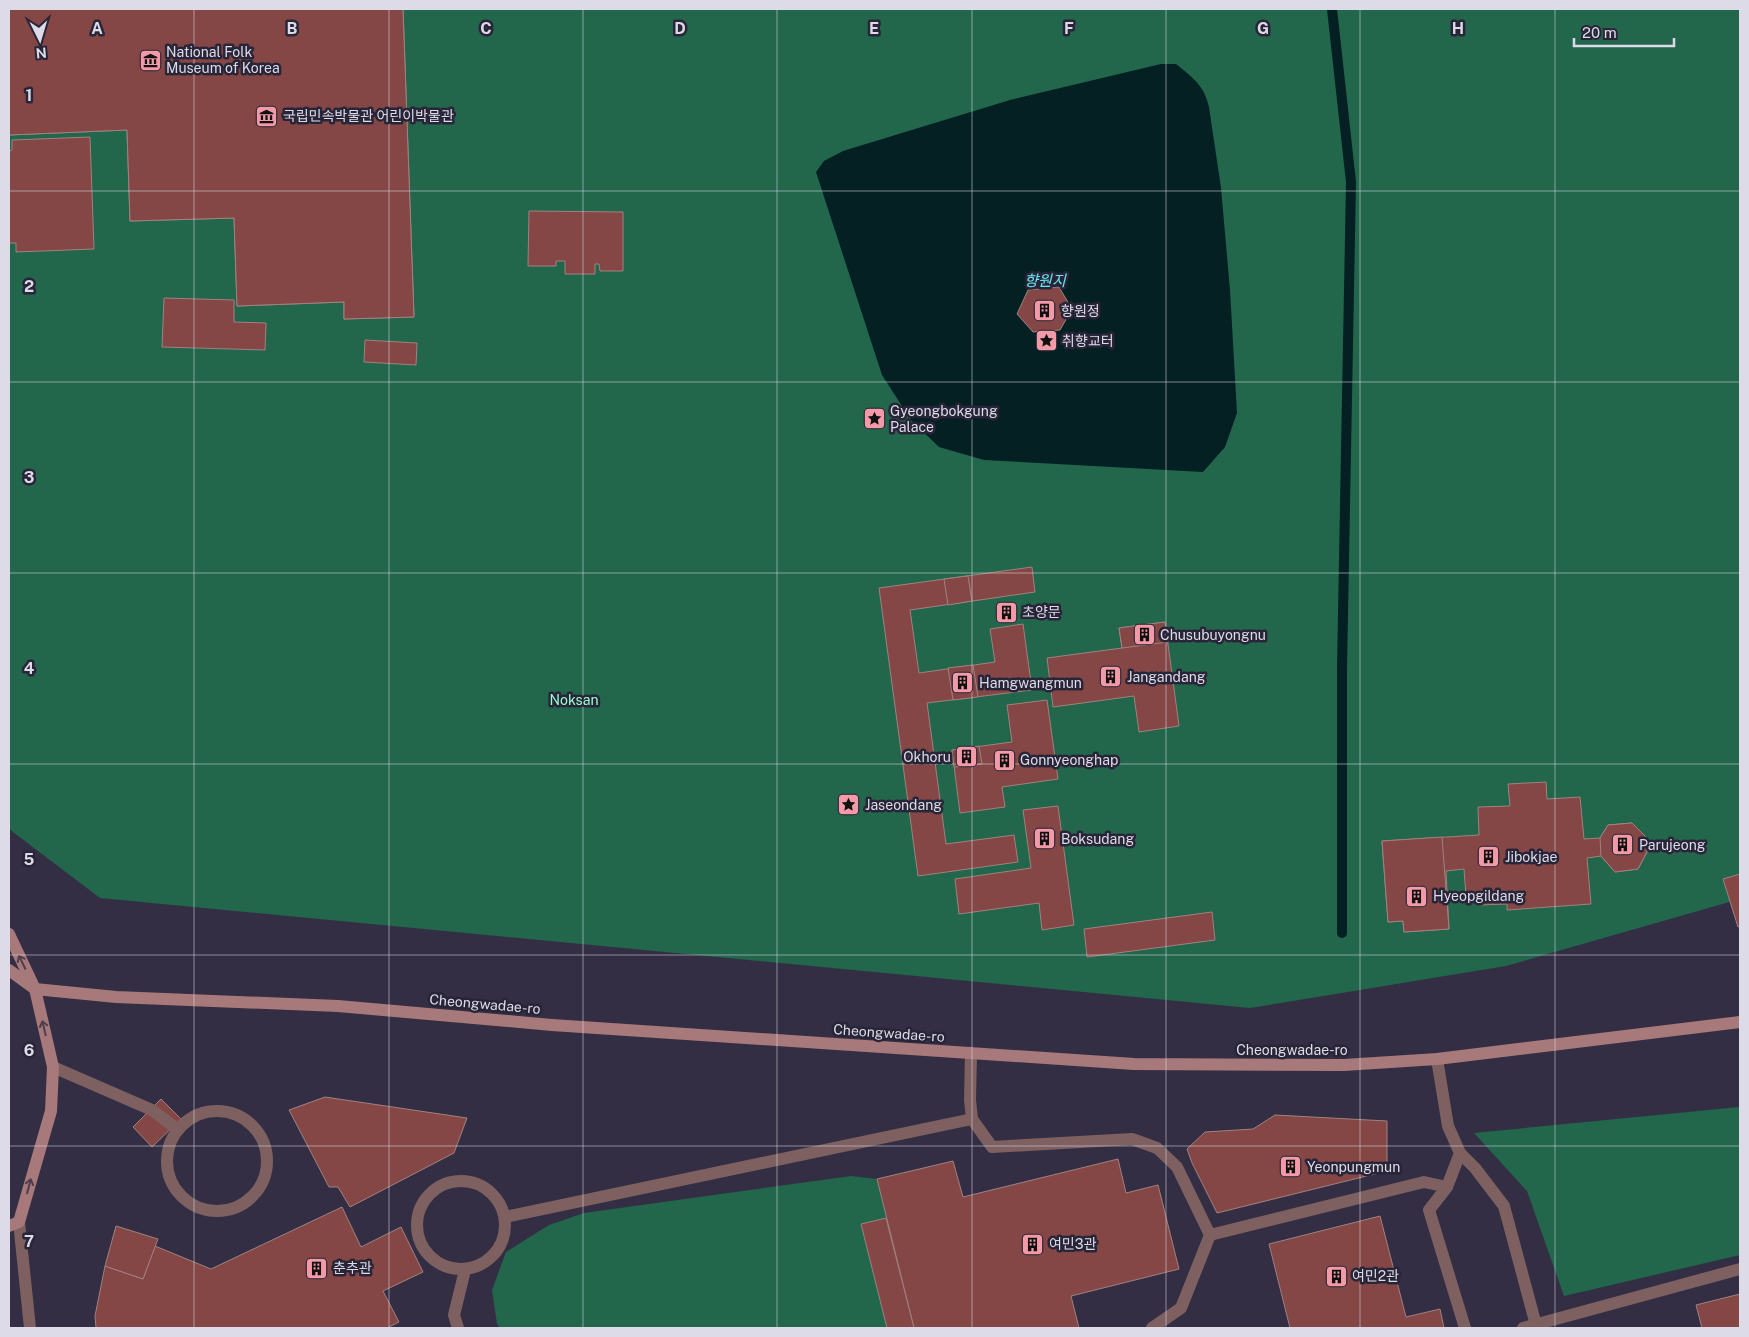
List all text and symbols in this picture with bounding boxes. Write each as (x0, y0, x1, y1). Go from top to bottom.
north arrow (15, 15, 65, 65)
scale bar (1574, 15, 1674, 47)
text: A (91, 19, 103, 38)
text: B (287, 19, 298, 38)
text: C (480, 19, 492, 38)
text: D (674, 19, 686, 38)
text: E (869, 19, 879, 38)
text: F (1064, 19, 1074, 38)
text: G (1257, 19, 1269, 38)
text: H (1452, 19, 1464, 38)
text: 20 m (1582, 24, 1617, 41)
place label: National Folk Museum of Korea (166, 44, 280, 76)
text: N (35, 45, 47, 61)
museum icon: National Folk Museum of Korea (138, 48, 162, 72)
text: 1 (26, 86, 32, 105)
museum icon: 국립민속박물관 어린이박물관 (255, 104, 279, 128)
place label: 국립민속박물관 어린이박물관 (283, 108, 454, 124)
water label: 향원지 (1024, 272, 1067, 289)
text: 2 (24, 277, 34, 296)
building icon: 향원정 (1033, 299, 1057, 323)
place label: 향원정 (1061, 303, 1100, 319)
place icon: 취향교터 (1034, 329, 1058, 353)
place label: 취향교터 (1062, 333, 1114, 349)
place label: Gyeongbokgung Palace (890, 403, 998, 435)
place icon: Gyeongbokgung Palace (862, 407, 886, 431)
text: 3 (24, 468, 34, 487)
building icon: 초양문 (994, 600, 1018, 624)
place label: 초양문 (1022, 604, 1061, 620)
building icon: Chusubuyongnu (1132, 623, 1156, 647)
place label: Chusubuyongnu (1160, 627, 1266, 643)
text: 4 (24, 659, 35, 678)
building icon: Jangandang (1099, 665, 1123, 689)
place label: Jangandang (1127, 669, 1206, 685)
building icon: Hamgwangmun (951, 671, 975, 695)
place label: Hamgwangmun (979, 675, 1082, 691)
park label: Noksan (550, 692, 599, 708)
building icon: Okhoru (955, 745, 979, 769)
building icon: Gonnyeonghap (992, 748, 1016, 772)
place label: Okhoru (903, 749, 951, 765)
place label: Gonnyeonghap (1020, 752, 1118, 768)
place icon: Jaseondang (837, 793, 861, 817)
place label: Jaseondang (865, 797, 942, 813)
building icon: Boksudang (1033, 827, 1057, 851)
place label: Boksudang (1061, 831, 1134, 847)
building icon: Parujeong (1611, 833, 1635, 857)
place label: Parujeong (1639, 837, 1706, 853)
building icon: Jibokjae (1477, 845, 1501, 869)
place label: Jibokjae (1505, 849, 1558, 865)
text: 5 (24, 850, 35, 869)
building icon: Hyeopgildang (1405, 884, 1429, 908)
place label: Hyeopgildang (1433, 888, 1525, 904)
one-way arrow (17, 955, 26, 970)
street label: Cheongwadae-ro (429, 991, 541, 1017)
one-way arrow (39, 1020, 48, 1036)
street label: Cheongwadae-ro (833, 1021, 945, 1045)
text: 6 (24, 1041, 34, 1060)
street label: Cheongwadae-ro (1236, 1042, 1348, 1058)
building icon: Yeonpungmun (1279, 1155, 1303, 1179)
place label: Yeonpungmun (1307, 1159, 1400, 1175)
one-way arrow (25, 1178, 35, 1194)
text: 7 (24, 1232, 34, 1251)
building icon: 여민3관 (1021, 1232, 1045, 1256)
place label: 여민3관 (1049, 1236, 1097, 1252)
building icon: 춘추관 (305, 1256, 329, 1280)
place label: 춘추관 (333, 1260, 372, 1276)
building icon: 여민2관 (1324, 1264, 1348, 1288)
place label: 여민2관 (1352, 1268, 1399, 1284)

